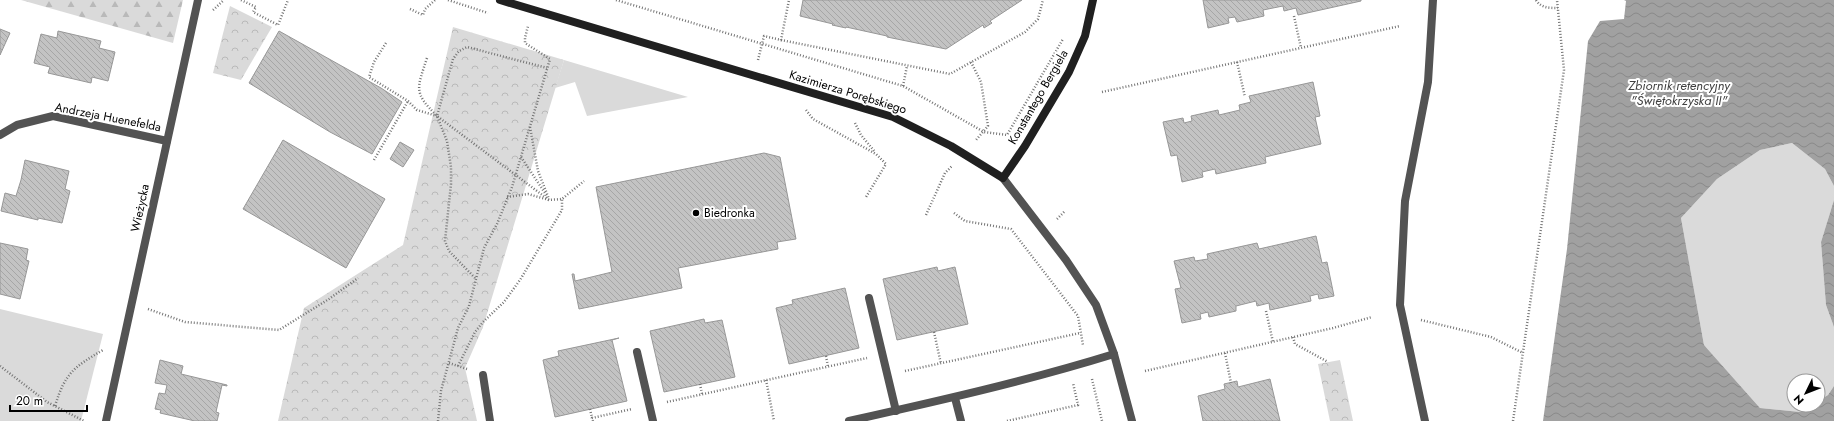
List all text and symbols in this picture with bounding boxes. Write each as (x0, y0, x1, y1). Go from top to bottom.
street label: Konstantego Bergiela (1004, 46, 1073, 148)
street label: Kazimierza Porębskiego (787, 66, 909, 119)
water label: Zbiornik retencyjny "Świętokrzyska II" (1627, 76, 1731, 110)
street label: Andrzeja Huenefelda (53, 98, 163, 136)
street label: Wieżycka (126, 182, 154, 234)
place label: Biedronka (704, 204, 755, 222)
marker: Biedronka (691, 208, 701, 218)
north arrow (1786, 373, 1826, 413)
scale bar (10, 387, 87, 413)
text: N (1790, 391, 1808, 408)
text: 20 m (16, 392, 43, 410)

